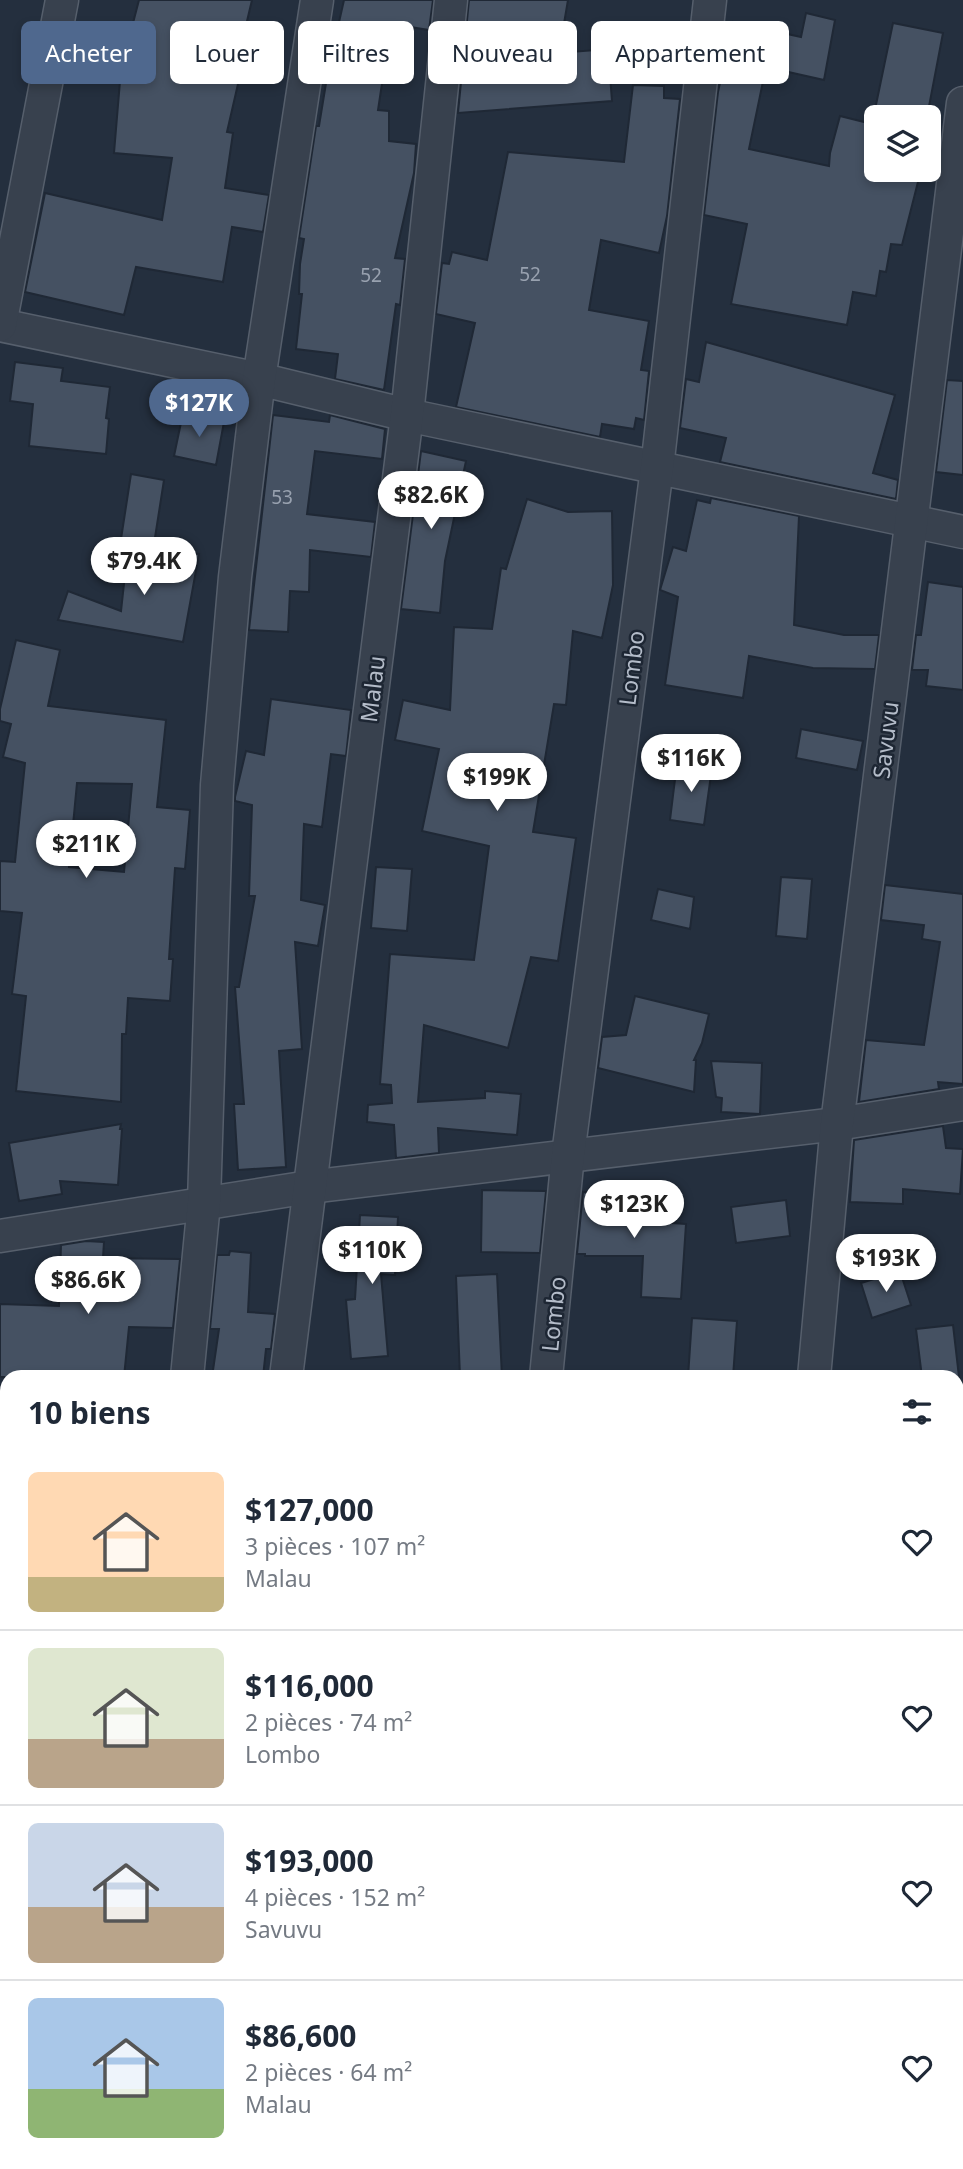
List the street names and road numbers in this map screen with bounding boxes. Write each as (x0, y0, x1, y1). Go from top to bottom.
street label: Lombo (611, 629, 651, 707)
street label: Malau (352, 654, 392, 724)
street label: Savuvu (864, 700, 906, 780)
street label: Lombo (533, 1275, 573, 1353)

